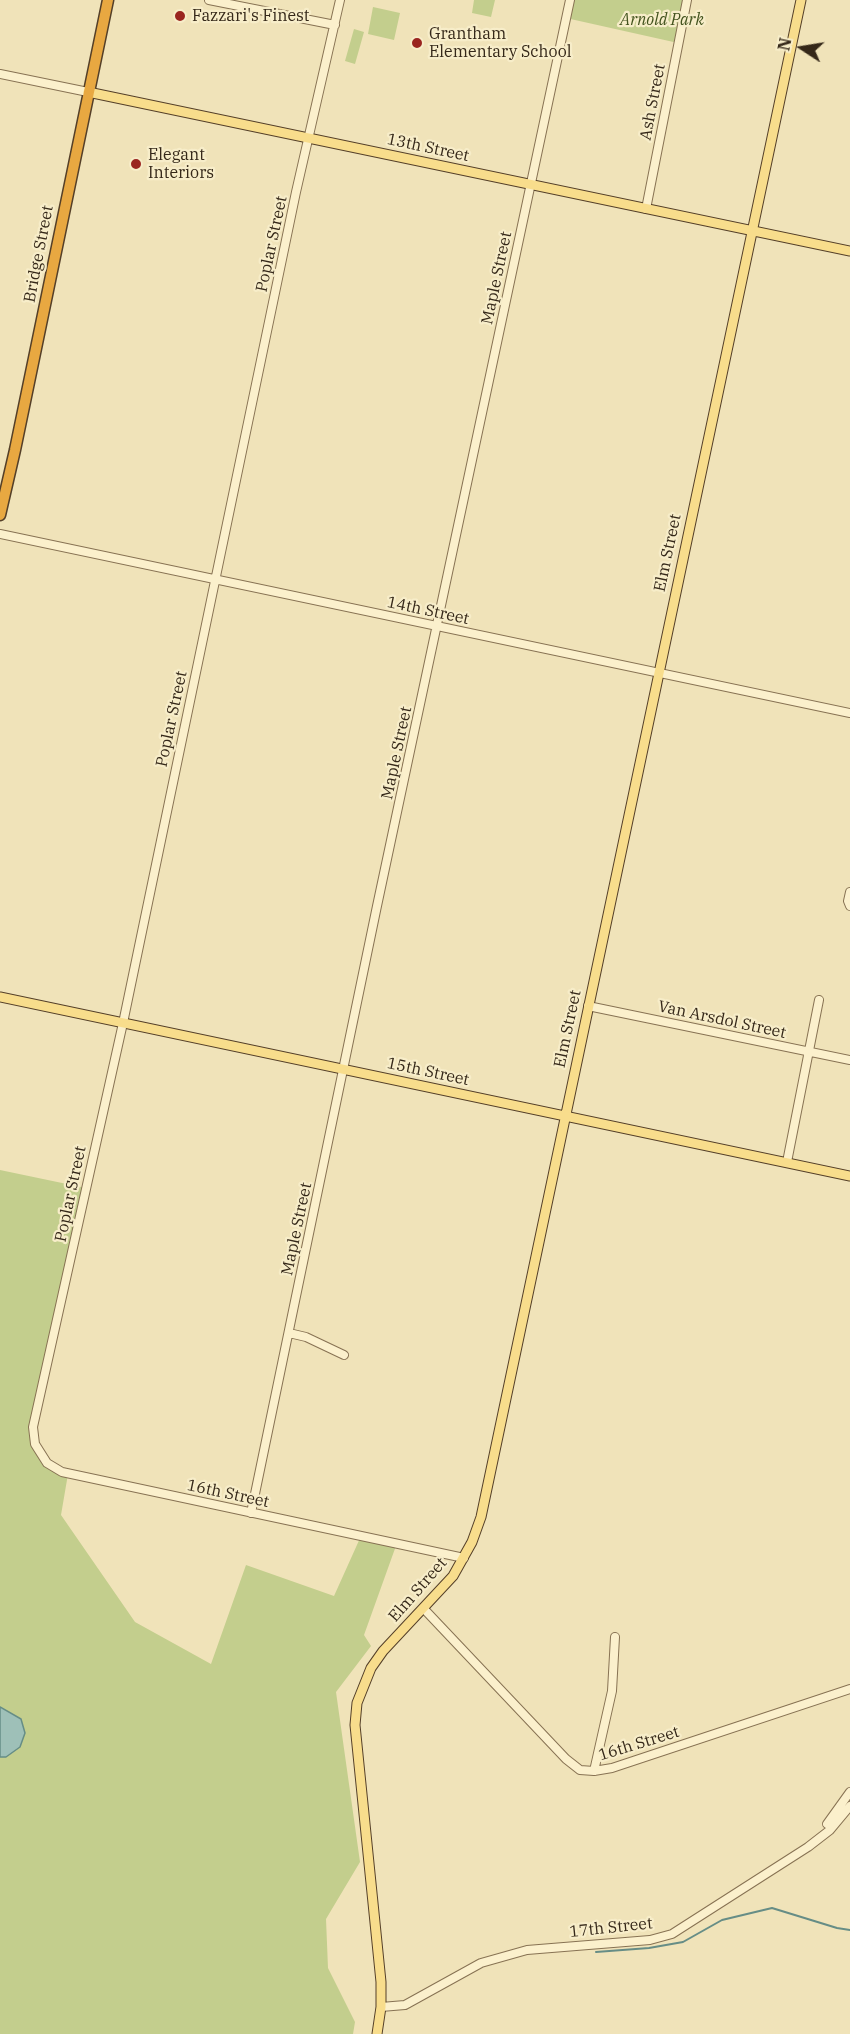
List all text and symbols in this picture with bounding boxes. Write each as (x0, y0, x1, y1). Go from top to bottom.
place label: Fazzari's Finest (192, 6, 309, 26)
marker: Fazzari's Finest (173, 9, 187, 23)
park label: Arnold Park (620, 10, 704, 30)
north arrow (772, 18, 832, 78)
place label: Grantham Elementary School (429, 24, 572, 62)
marker: Grantham Elementary School (410, 36, 424, 50)
text: N (773, 36, 795, 53)
street label: Ash Street (636, 62, 670, 142)
street label: 13th Street (385, 130, 471, 166)
place label: Elegant Interiors (148, 145, 214, 183)
marker: Elegant Interiors (129, 157, 143, 171)
street label: Poplar Street (252, 194, 292, 294)
street label: Bridge Street (20, 204, 58, 304)
street label: Maple Street (478, 230, 516, 326)
street label: Elm Street (650, 512, 686, 594)
street label: 14th Street (385, 593, 471, 629)
street label: Poplar Street (152, 669, 192, 769)
street label: Maple Street (378, 705, 416, 801)
street label: Elm Street (550, 988, 586, 1070)
street label: Van Arsdol Street (656, 997, 788, 1043)
street label: 15th Street (385, 1054, 471, 1090)
street label: Poplar Street (51, 1144, 91, 1244)
street label: Maple Street (278, 1181, 316, 1277)
street label: 16th Street (185, 1476, 271, 1512)
street label: Elm Street (385, 1554, 451, 1626)
street label: 16th Street (596, 1723, 682, 1765)
street label: 17th Street (568, 1914, 654, 1942)

